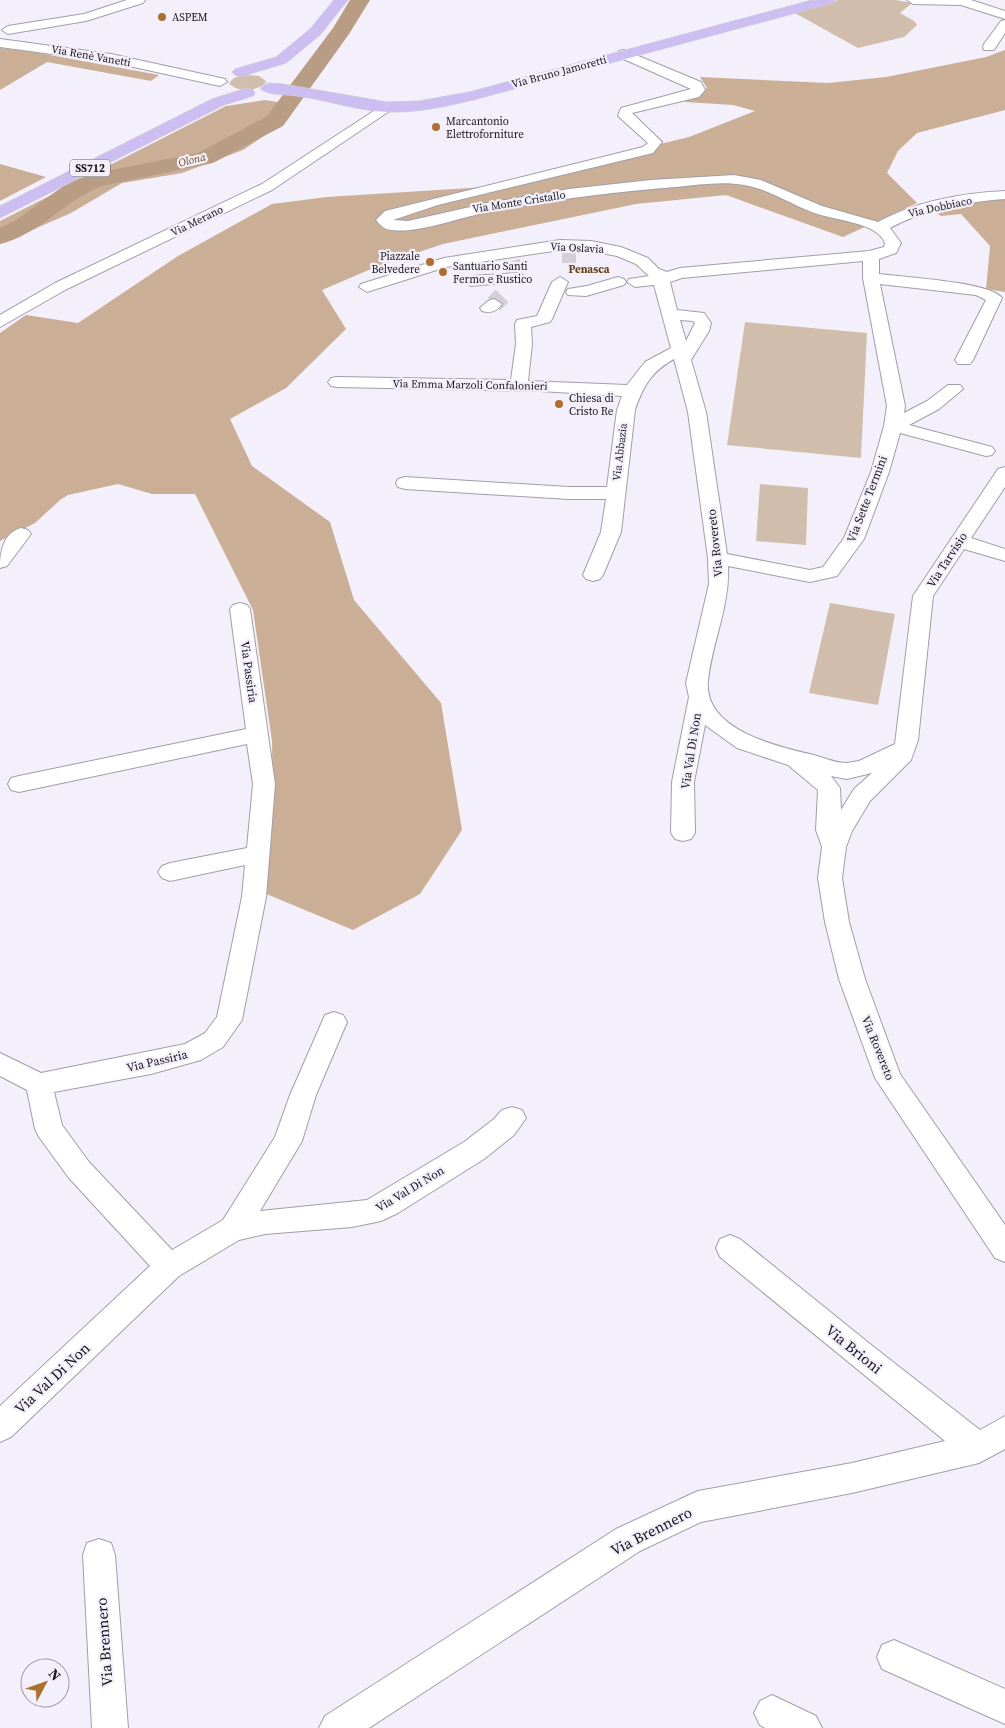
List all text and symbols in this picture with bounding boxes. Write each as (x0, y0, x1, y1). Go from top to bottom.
place label: ASPEM (172, 10, 208, 25)
marker: ASPEM (156, 11, 168, 23)
street label: Via Renè Vanetti (50, 42, 132, 70)
street label: Via Bruno Jamoretti (510, 52, 608, 92)
place label: Marcantonio Elettroforniture (446, 114, 524, 142)
marker: Marcantonio Elettroforniture (430, 121, 442, 133)
water label: Olona (177, 149, 207, 171)
road number: SS712 (70, 160, 110, 177)
street label: Via Monte Cristallo (471, 187, 567, 217)
street label: Via Dobbiaco (907, 193, 973, 221)
street label: Via Merano (168, 202, 226, 240)
street label: Via Oslavia (550, 239, 605, 257)
place label: Piazzale Belvedere (371, 249, 420, 277)
marker: Piazzale Belvedere (424, 256, 436, 268)
place label: Santuario Santi Fermo e Rustico (453, 259, 532, 287)
district label: Penasca (568, 262, 610, 277)
marker: Santuario Santi Fermo e Rustico (437, 266, 449, 278)
street label: Via Emma Marzoli Confalonieri (392, 376, 548, 394)
place label: Chiesa di Cristo Re (569, 391, 614, 419)
marker: Chiesa di Cristo Re (553, 398, 565, 410)
street label: Via Abbazia (609, 422, 631, 482)
street label: Via Sette Termini (843, 453, 891, 545)
street label: Via Rovereto (703, 508, 727, 578)
street label: Via Tarvisio (923, 529, 971, 591)
street label: Via Passiria (237, 640, 261, 705)
street label: Via Val Di Non (677, 712, 705, 790)
street label: Via Rovereto (858, 1013, 898, 1083)
street label: Via Passiria (125, 1046, 190, 1076)
street label: Via Val Di Non (373, 1162, 447, 1216)
street label: Via Brioni (821, 1320, 887, 1378)
street label: Via Val Di Non (10, 1338, 94, 1418)
street label: Via Brennero (607, 1501, 695, 1561)
street label: Via Brennero (90, 1597, 118, 1687)
north arrow (20, 1658, 70, 1708)
text: N (44, 1664, 66, 1685)

